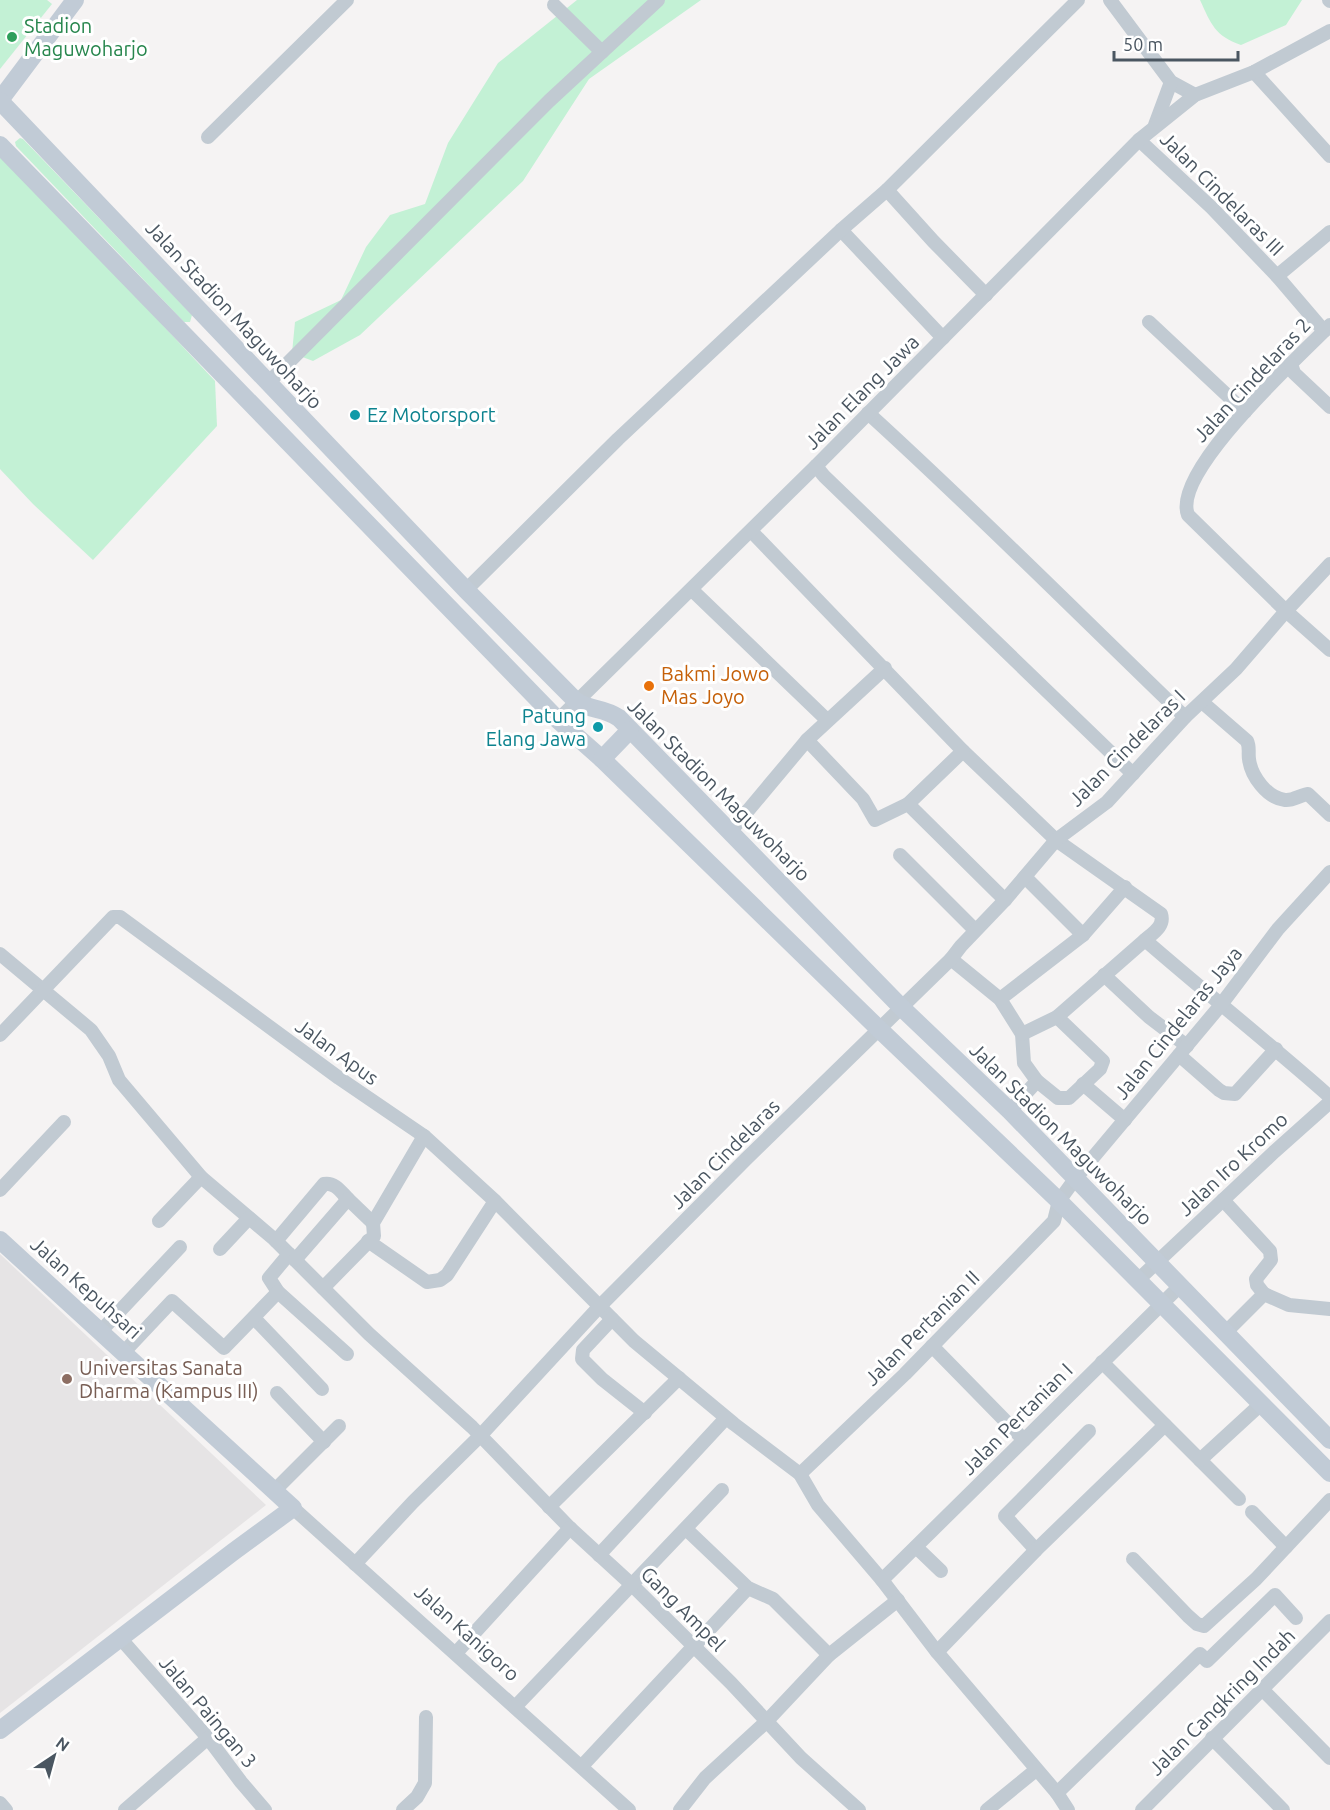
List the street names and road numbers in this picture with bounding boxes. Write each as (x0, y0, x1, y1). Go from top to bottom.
street label: Jalan Cindelaras III (1156, 127, 1289, 260)
street label: Jalan Stadion Maguwoharjo (141, 216, 327, 413)
street label: Jalan Cindelaras 2 (1188, 313, 1315, 446)
street label: Jalan Elang Jawa (800, 330, 923, 453)
street label: Jalan Cindelaras I (1064, 685, 1189, 810)
street label: Jalan Stadion Maguwoharjo (623, 694, 815, 886)
street label: Jalan Cindelaras Jaya (1109, 942, 1246, 1104)
street label: Jalan Apus (292, 1014, 383, 1089)
street label: Jalan Stadion Maguwoharjo (965, 1038, 1157, 1230)
street label: Jalan Cindelaras (665, 1094, 784, 1213)
street label: Jalan Iro Kromo (1173, 1107, 1292, 1220)
street label: Jalan Kepuhsari (26, 1232, 146, 1343)
street label: Jalan Pertanian II (860, 1266, 984, 1390)
street label: Jalan Pertanian I (956, 1358, 1077, 1479)
street label: Gang Ampel (637, 1562, 730, 1655)
street label: Jalan Kanigoro (410, 1580, 524, 1686)
street label: Jalan Cangkring Indah (1144, 1624, 1299, 1779)
street label: Jalan Paingan 3 (155, 1651, 262, 1772)

